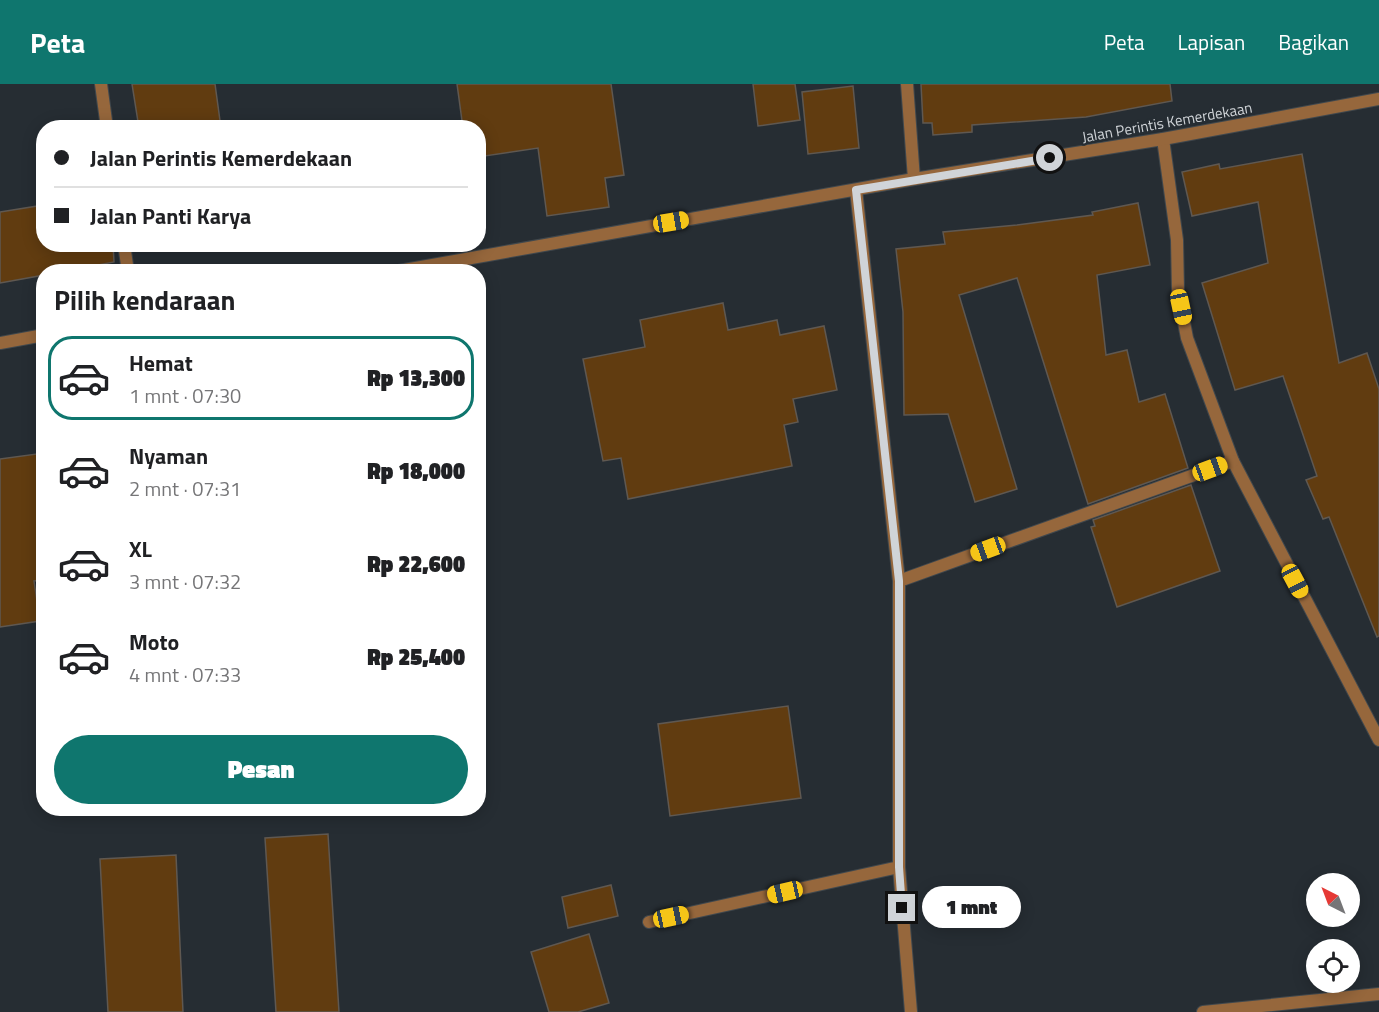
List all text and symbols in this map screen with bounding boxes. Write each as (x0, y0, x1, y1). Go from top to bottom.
text: Peta (30, 21, 85, 64)
text: Peta (1104, 26, 1145, 58)
text: Lapisan (1178, 26, 1245, 58)
text: Bagikan (1278, 26, 1349, 58)
street label: Jalan Perintis Kemerdekaan (1080, 96, 1254, 148)
text: Jalan Perintis Kemerdekaan (90, 141, 352, 175)
route start (1036, 144, 1063, 171)
text: Jalan Panti Karya (90, 199, 251, 233)
car (652, 210, 690, 234)
text: Pilih kendaraan (54, 279, 236, 320)
car (1168, 288, 1194, 326)
text: Hemat (129, 346, 193, 380)
icon: car (57, 351, 111, 405)
text: Rp 13,300 (367, 361, 465, 395)
text: 1 mnt · 07:30 (129, 380, 241, 411)
text: Nyaman (129, 439, 208, 473)
icon: car (57, 444, 111, 498)
text: Rp 18,000 (367, 454, 465, 488)
car (1190, 454, 1230, 484)
text: 2 mnt · 07:31 (129, 473, 241, 504)
text: XL (129, 532, 152, 566)
car (968, 534, 1008, 564)
icon: car (57, 537, 111, 591)
text: Rp 22,600 (367, 547, 465, 581)
car (1279, 561, 1311, 601)
text: 3 mnt · 07:32 (129, 566, 241, 597)
text: Moto (129, 625, 179, 659)
icon: car (57, 630, 111, 684)
text: Rp 25,400 (367, 640, 465, 674)
text: 4 mnt · 07:33 (129, 659, 241, 690)
button: Pesan (54, 735, 468, 804)
north arrow (1306, 873, 1360, 927)
map controls (1306, 873, 1360, 993)
car (765, 879, 805, 905)
callout: 1 mnt (923, 887, 1022, 929)
text: 1 mnt (946, 891, 997, 922)
route end (888, 894, 915, 921)
car (652, 904, 690, 930)
button: locate (1306, 939, 1360, 993)

